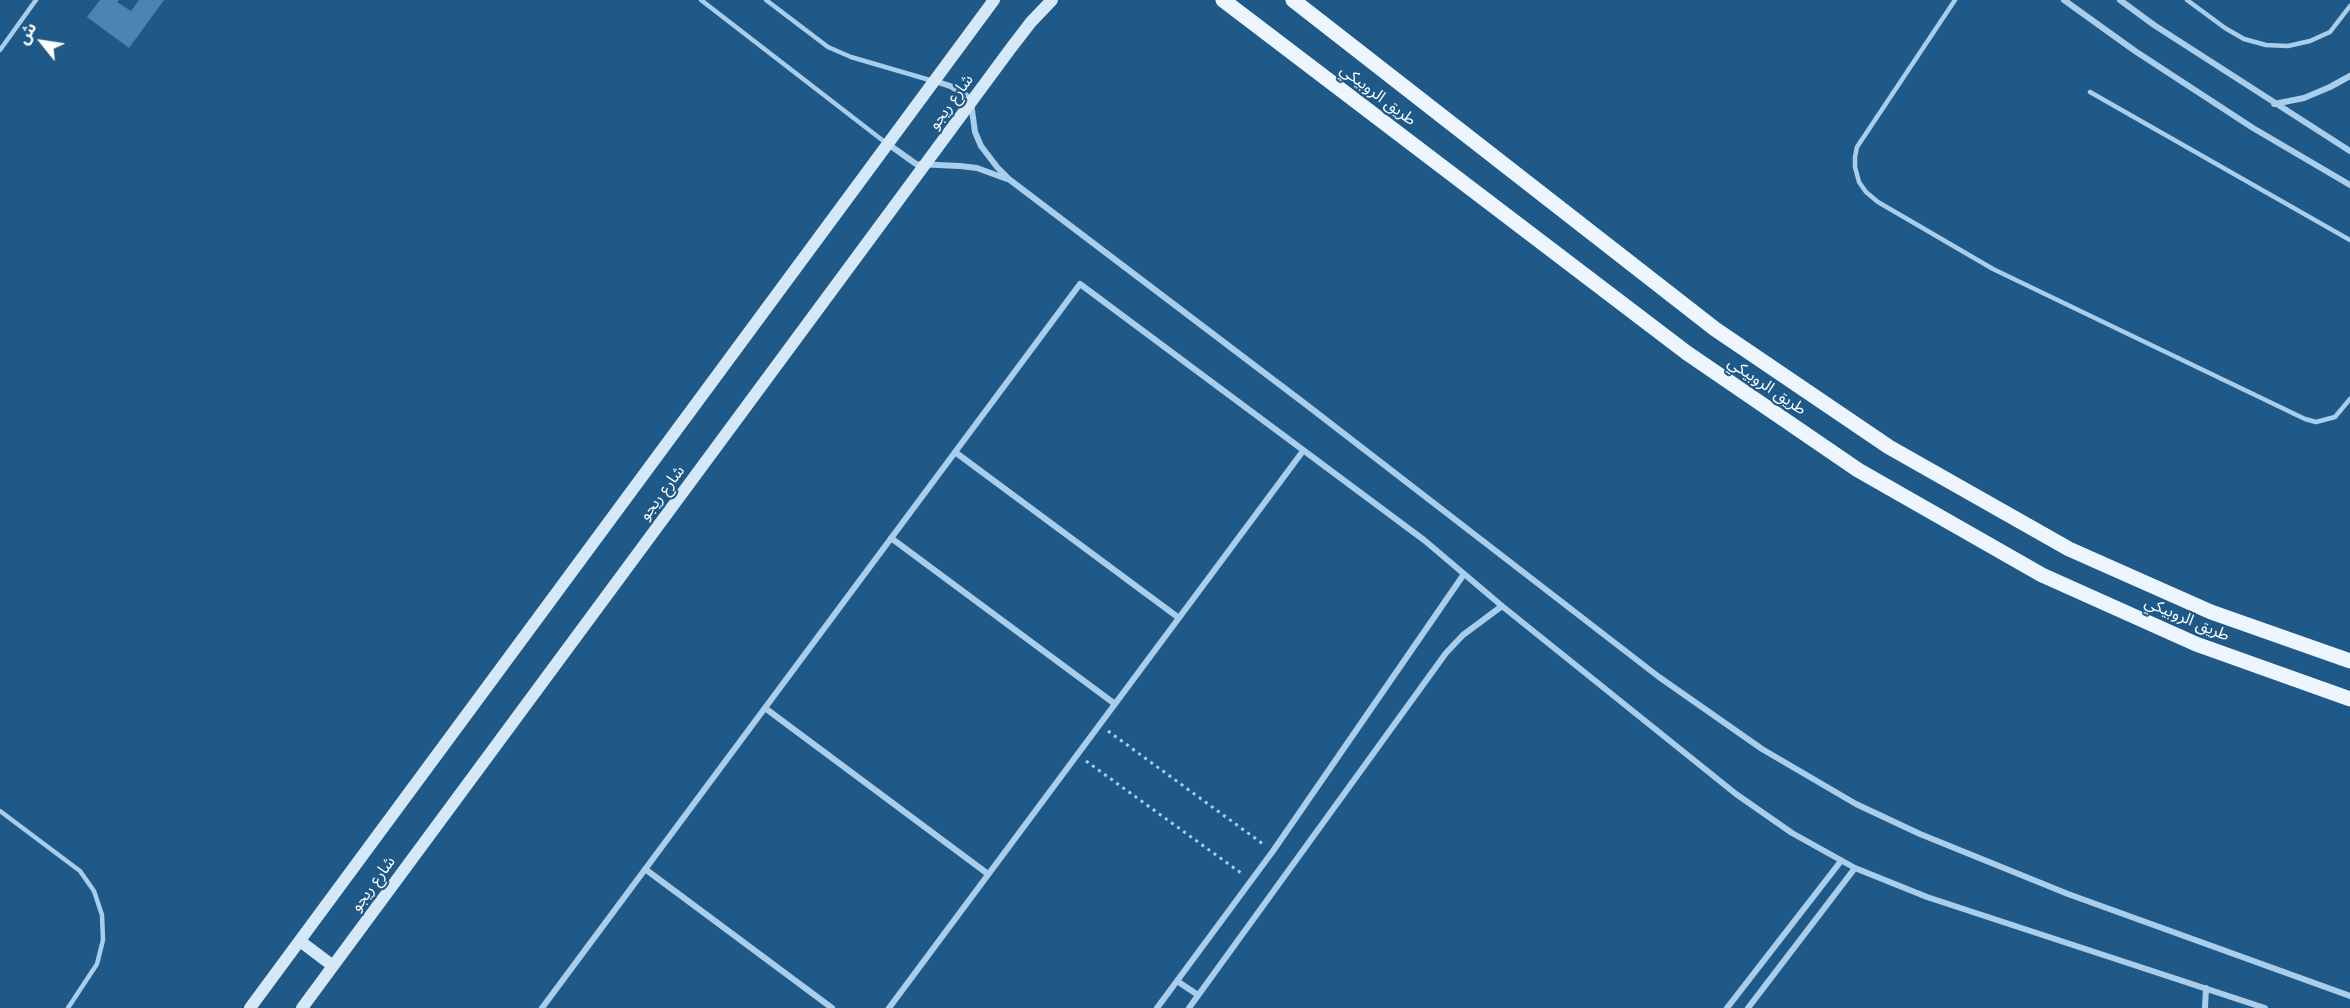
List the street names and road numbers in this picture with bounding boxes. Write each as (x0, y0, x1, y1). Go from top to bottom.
street label: طريق الروبيكي (1336, 60, 1420, 130)
street label: شارع ريجو (925, 71, 977, 133)
street label: طريق الروبيكي (1724, 353, 1810, 419)
street label: شارع ريجو (635, 462, 689, 524)
street label: طريق الروبيكي (2142, 593, 2232, 645)
street label: شارع ريجو (347, 853, 399, 915)

